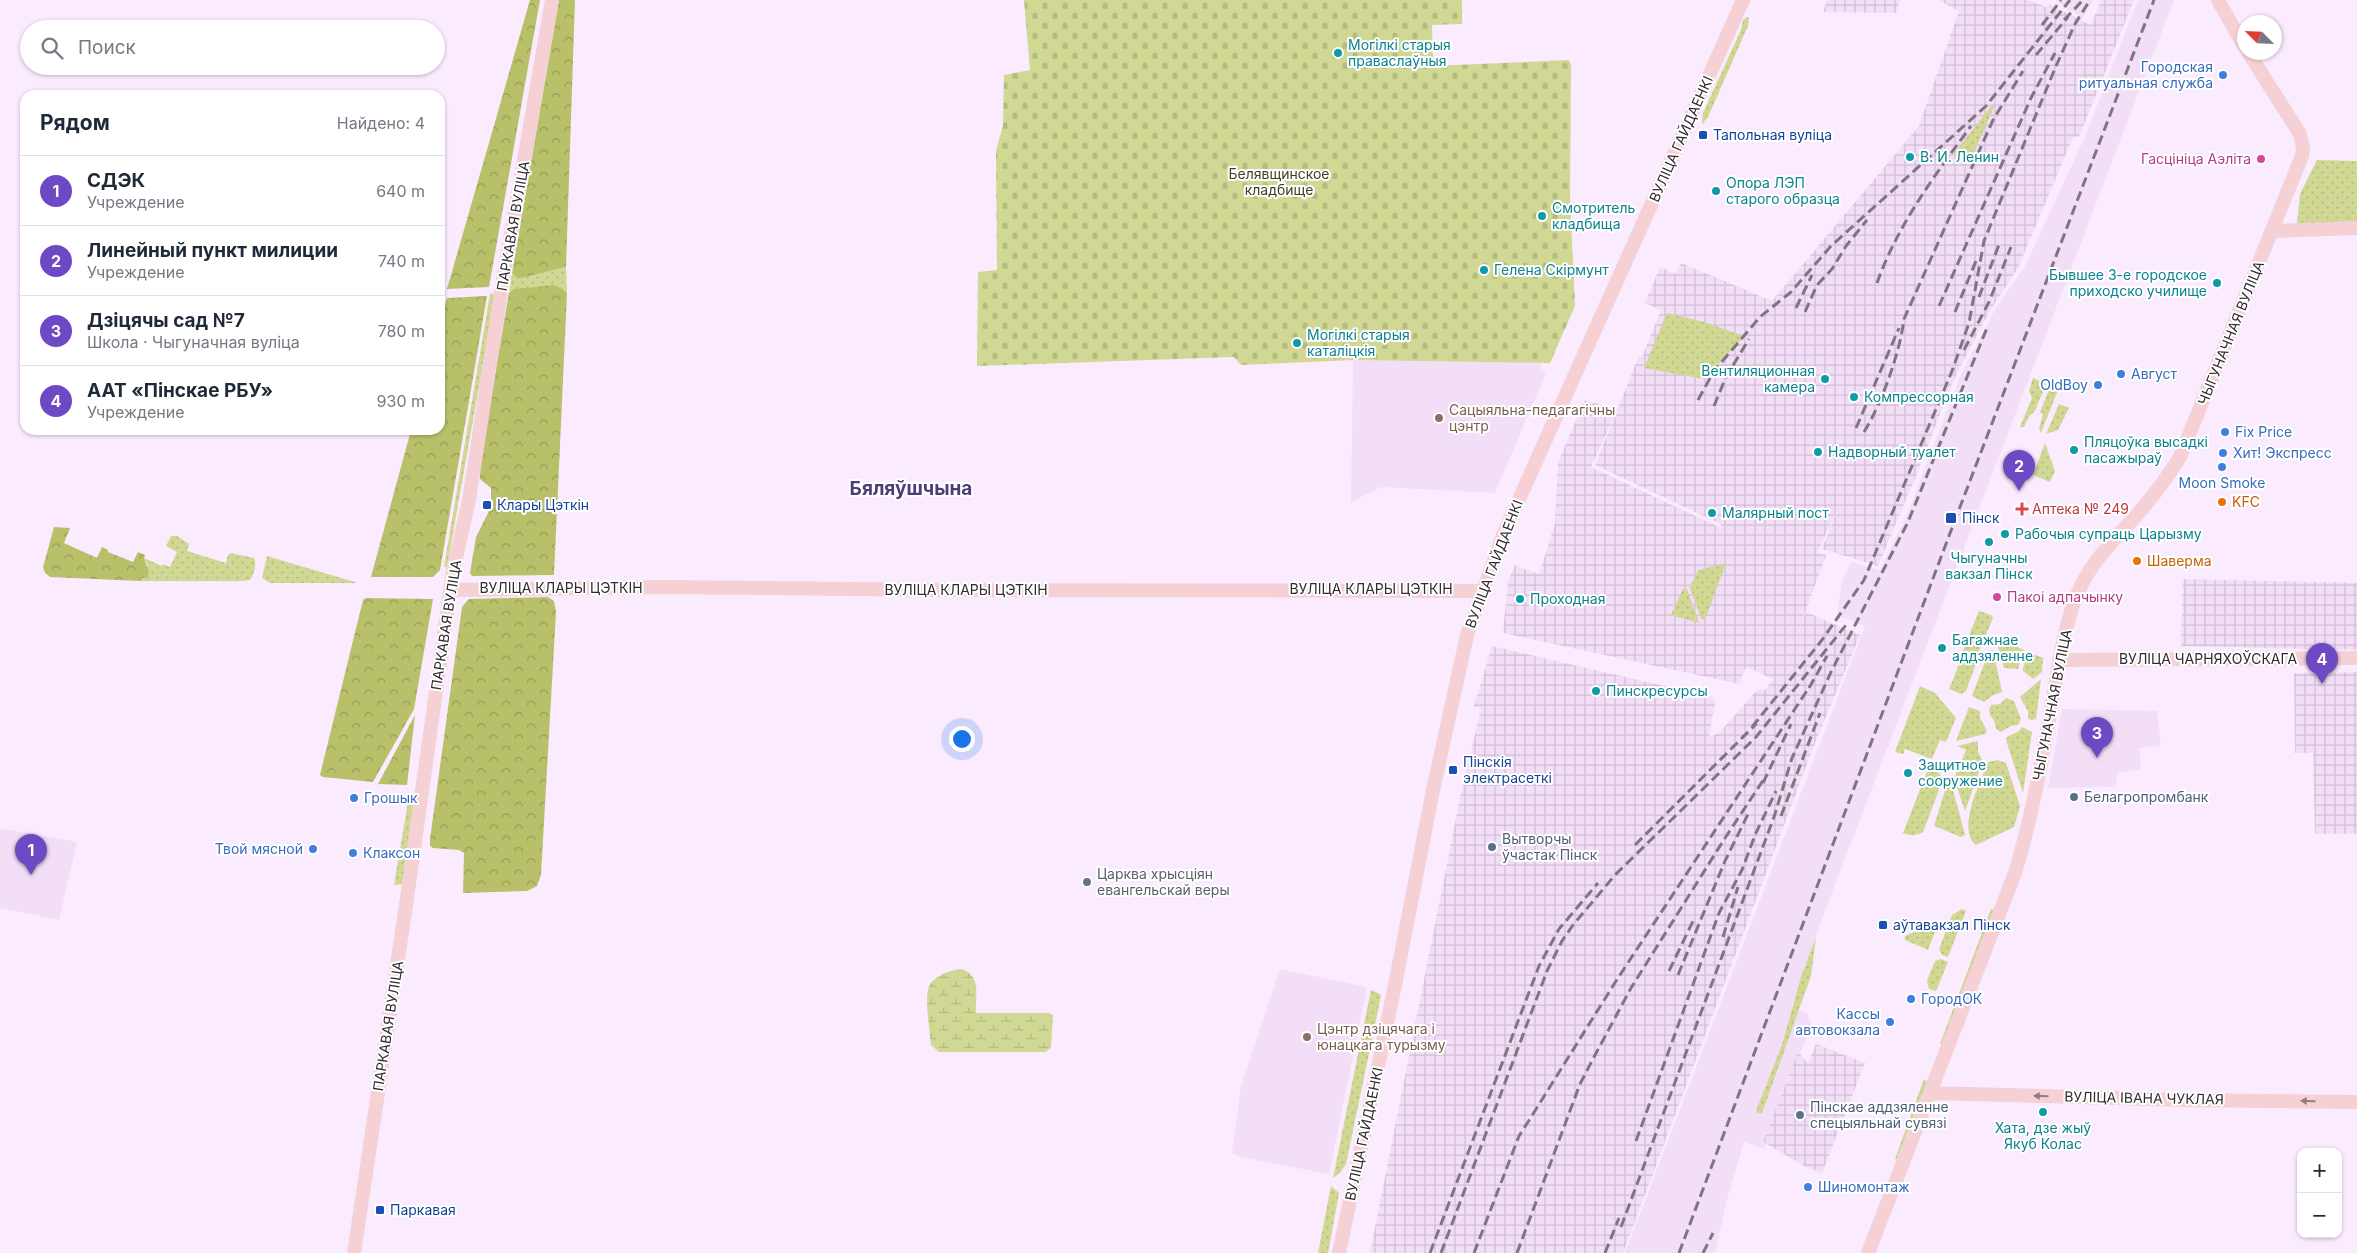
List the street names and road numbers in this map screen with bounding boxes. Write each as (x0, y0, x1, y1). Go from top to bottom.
street label: ВУЛІЦА ГАЙДАЕНКІ (1644, 73, 1716, 204)
street label: ПАРКАВАЯ ВУЛІЦА (493, 159, 532, 292)
street label: ЧЫГУНАЧНАЯ ВУЛІЦА (2194, 258, 2267, 407)
street label: ВУЛІЦА ГАЙДАЕНКІ (1460, 497, 1526, 630)
street label: ПАРКАВАЯ ВУЛІЦА (427, 558, 464, 691)
street label: ВУЛІЦА КЛАРЫ ЦЭТКІН (479, 579, 643, 596)
street label: ВУЛІЦА КЛАРЫ ЦЭТКІН (1289, 580, 1453, 597)
street label: ВУЛІЦА КЛАРЫ ЦЭТКІН (884, 581, 1048, 598)
street label: ЧЫГУНАЧНАЯ ВУЛІЦА (2028, 627, 2075, 782)
street label: ВУЛІЦА ЧАРНЯХОЎСКАГА (2119, 649, 2297, 667)
street label: ПАРКАВАЯ ВУЛІЦА (369, 959, 406, 1092)
street label: ВУЛІЦА ГАЙДАЕНКІ (1340, 1065, 1386, 1202)
street label: ВУЛІЦА ІВАНА ЧУКЛАЯ (2064, 1088, 2224, 1107)

